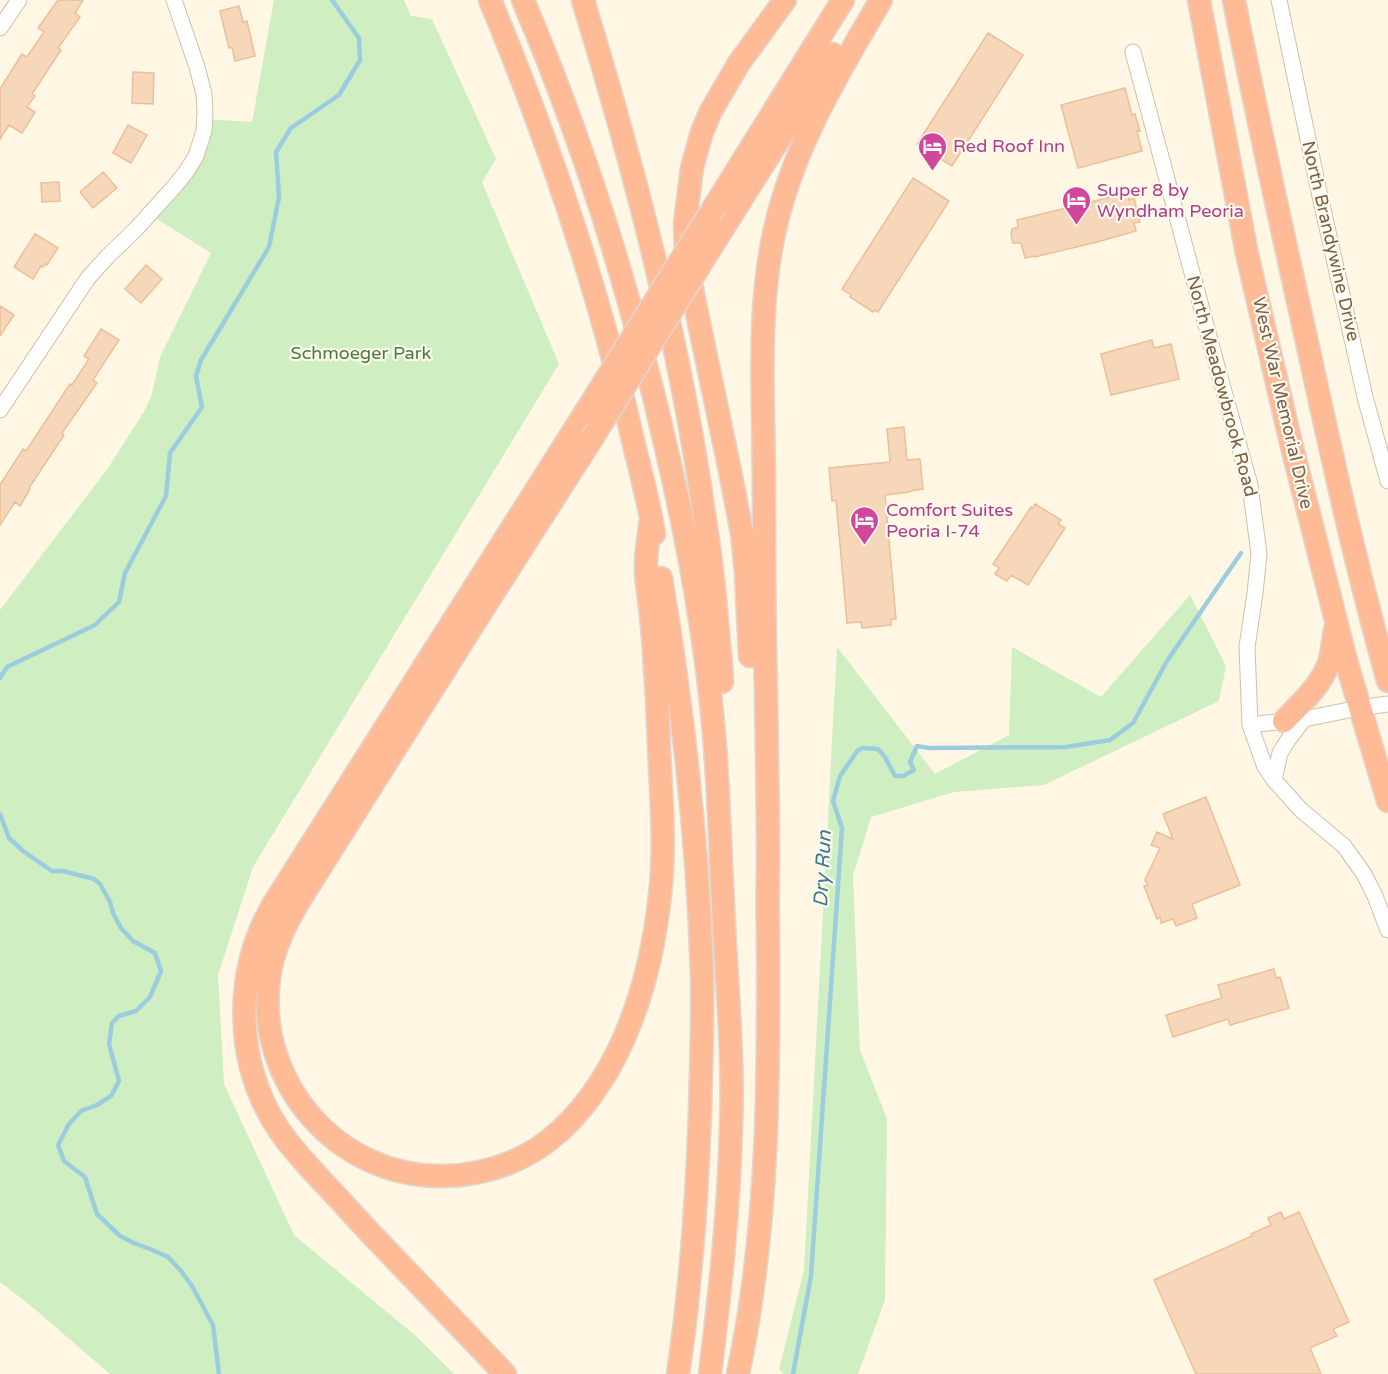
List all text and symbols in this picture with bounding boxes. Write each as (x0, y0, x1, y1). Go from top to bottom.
hotel icon: Red Roof Inn (916, 130, 948, 172)
place label: Red Roof Inn (953, 135, 1065, 157)
street label: North Brandywine Drive (1297, 139, 1365, 343)
place label: Super 8 by Wyndham Peoria (1097, 179, 1244, 222)
hotel icon: Super 8 by Wyndham Peoria (1060, 184, 1092, 226)
street label: North Meadowbrook Road (1182, 273, 1262, 499)
street label: West War Memorial Drive (1248, 295, 1318, 511)
park label: Schmoeger Park (291, 342, 432, 364)
place label: Comfort Suites Peoria I-74 (886, 499, 1013, 542)
hotel icon: Comfort Suites Peoria I-74 (849, 504, 881, 546)
water label: Dry Run (809, 829, 837, 908)

